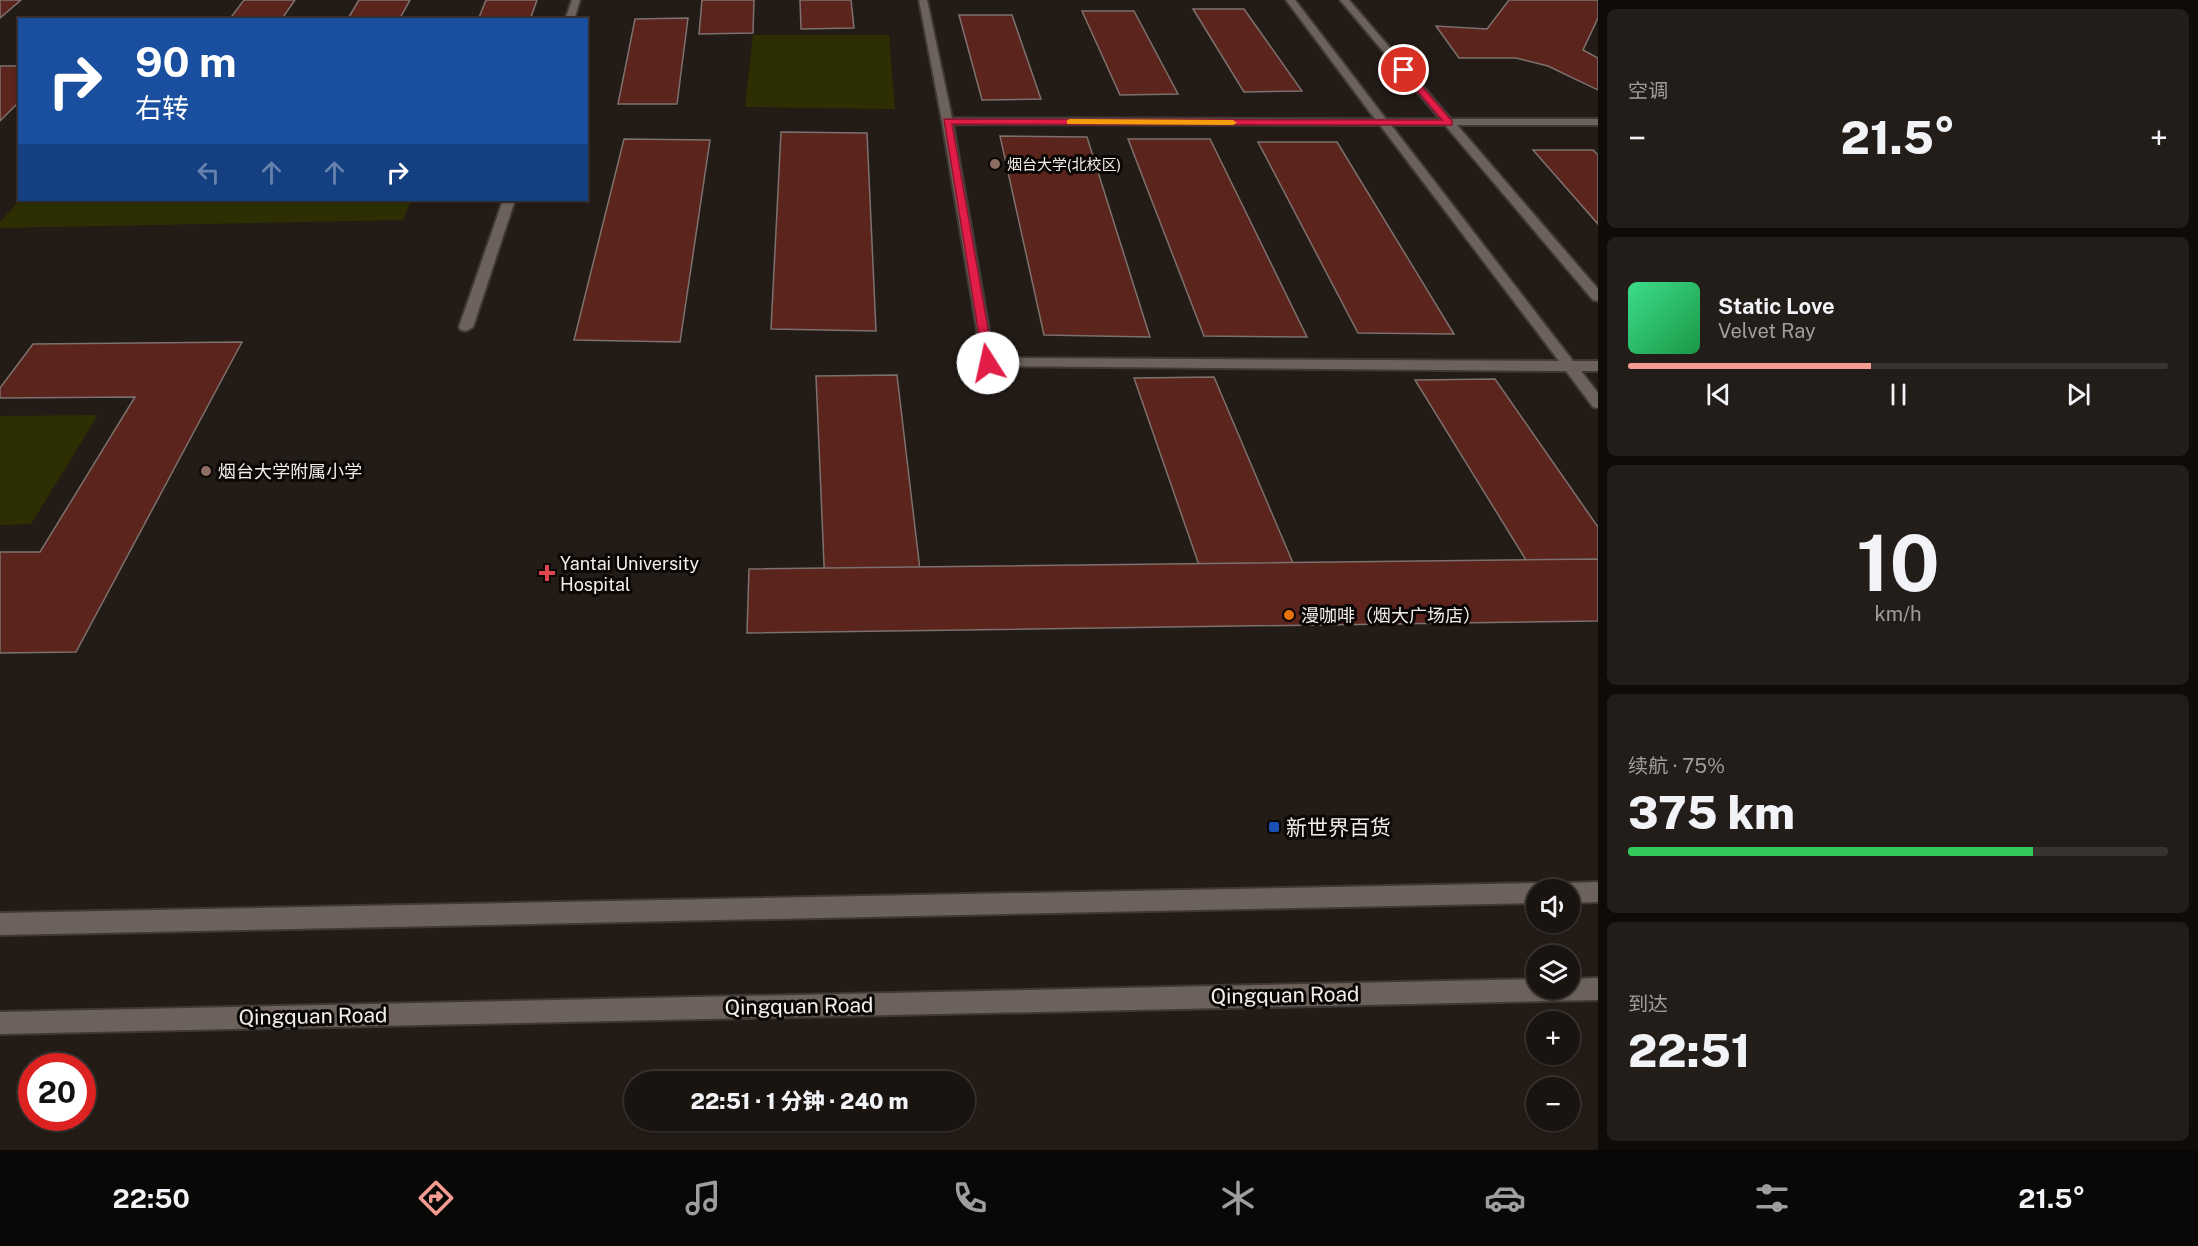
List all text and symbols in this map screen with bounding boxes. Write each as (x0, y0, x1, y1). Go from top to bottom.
text: 90 m (135, 37, 237, 86)
icon: right (36, 42, 114, 120)
pin (1378, 44, 1429, 95)
icon: arrive (1387, 53, 1420, 86)
text: 空调 (1628, 79, 1668, 103)
text: 右转 (135, 92, 189, 124)
text: 21.5° (1841, 111, 1955, 164)
text: − (1628, 119, 1646, 157)
text: + (2150, 119, 2168, 157)
icon: left (192, 156, 225, 189)
icon: ahead (255, 156, 288, 189)
icon: ahead (318, 156, 351, 189)
icon: right (381, 156, 414, 189)
place label: 烟台大学(北校区) (1007, 156, 1121, 173)
marker: 烟台大学(北校区) (988, 157, 1002, 171)
text: Static Love (1718, 293, 1835, 319)
text: Velvet Ray (1718, 319, 1816, 343)
position arrow (956, 331, 1020, 395)
icon: previous (1702, 378, 1735, 411)
icon: pause (1882, 378, 1915, 411)
icon: next (2062, 378, 2095, 411)
place label: 烟台大学附属小学 (218, 461, 362, 482)
marker: 烟台大学附属小学 (199, 464, 213, 478)
text: 10 (1856, 517, 1940, 609)
place label: Yantai University Hospital (560, 553, 700, 595)
marker: Yantai University Hospital (538, 564, 556, 582)
text: km/h (1874, 602, 1922, 626)
place label: 漫咖啡（烟大广场店） (1301, 605, 1481, 626)
marker: 漫咖啡（烟大广场店） (1282, 608, 1296, 622)
text: 续航 · 75% (1628, 754, 1725, 778)
text: 375 km (1628, 786, 1795, 839)
place label: 新世界百货 (1286, 815, 1391, 840)
marker: 新世界百货 (1267, 820, 1281, 834)
map controls (1526, 879, 1580, 1131)
button: sound (1526, 879, 1580, 933)
button: layers (1526, 945, 1580, 999)
street label: Qingquan Road (1210, 981, 1360, 1009)
street label: Qingquan Road (724, 992, 874, 1020)
text: 到达 (1628, 992, 1668, 1016)
street label: Qingquan Road (238, 1002, 388, 1030)
button: + (1526, 1011, 1580, 1065)
text: 22:51 (1628, 1024, 1751, 1077)
speed limit sign: 20 (18, 1053, 96, 1131)
button: − (1526, 1077, 1580, 1131)
text: 22:51 · 1 分钟 · 240 m (691, 1088, 908, 1114)
icon: directions (415, 1177, 457, 1219)
icon: music (682, 1177, 724, 1219)
icon: phone (949, 1177, 991, 1219)
icon: climate (1217, 1177, 1259, 1219)
icon: car (1484, 1177, 1526, 1219)
icon: filters (1751, 1177, 1793, 1219)
text: 22:50 (113, 1182, 190, 1214)
text: 21.5° (2018, 1182, 2085, 1214)

